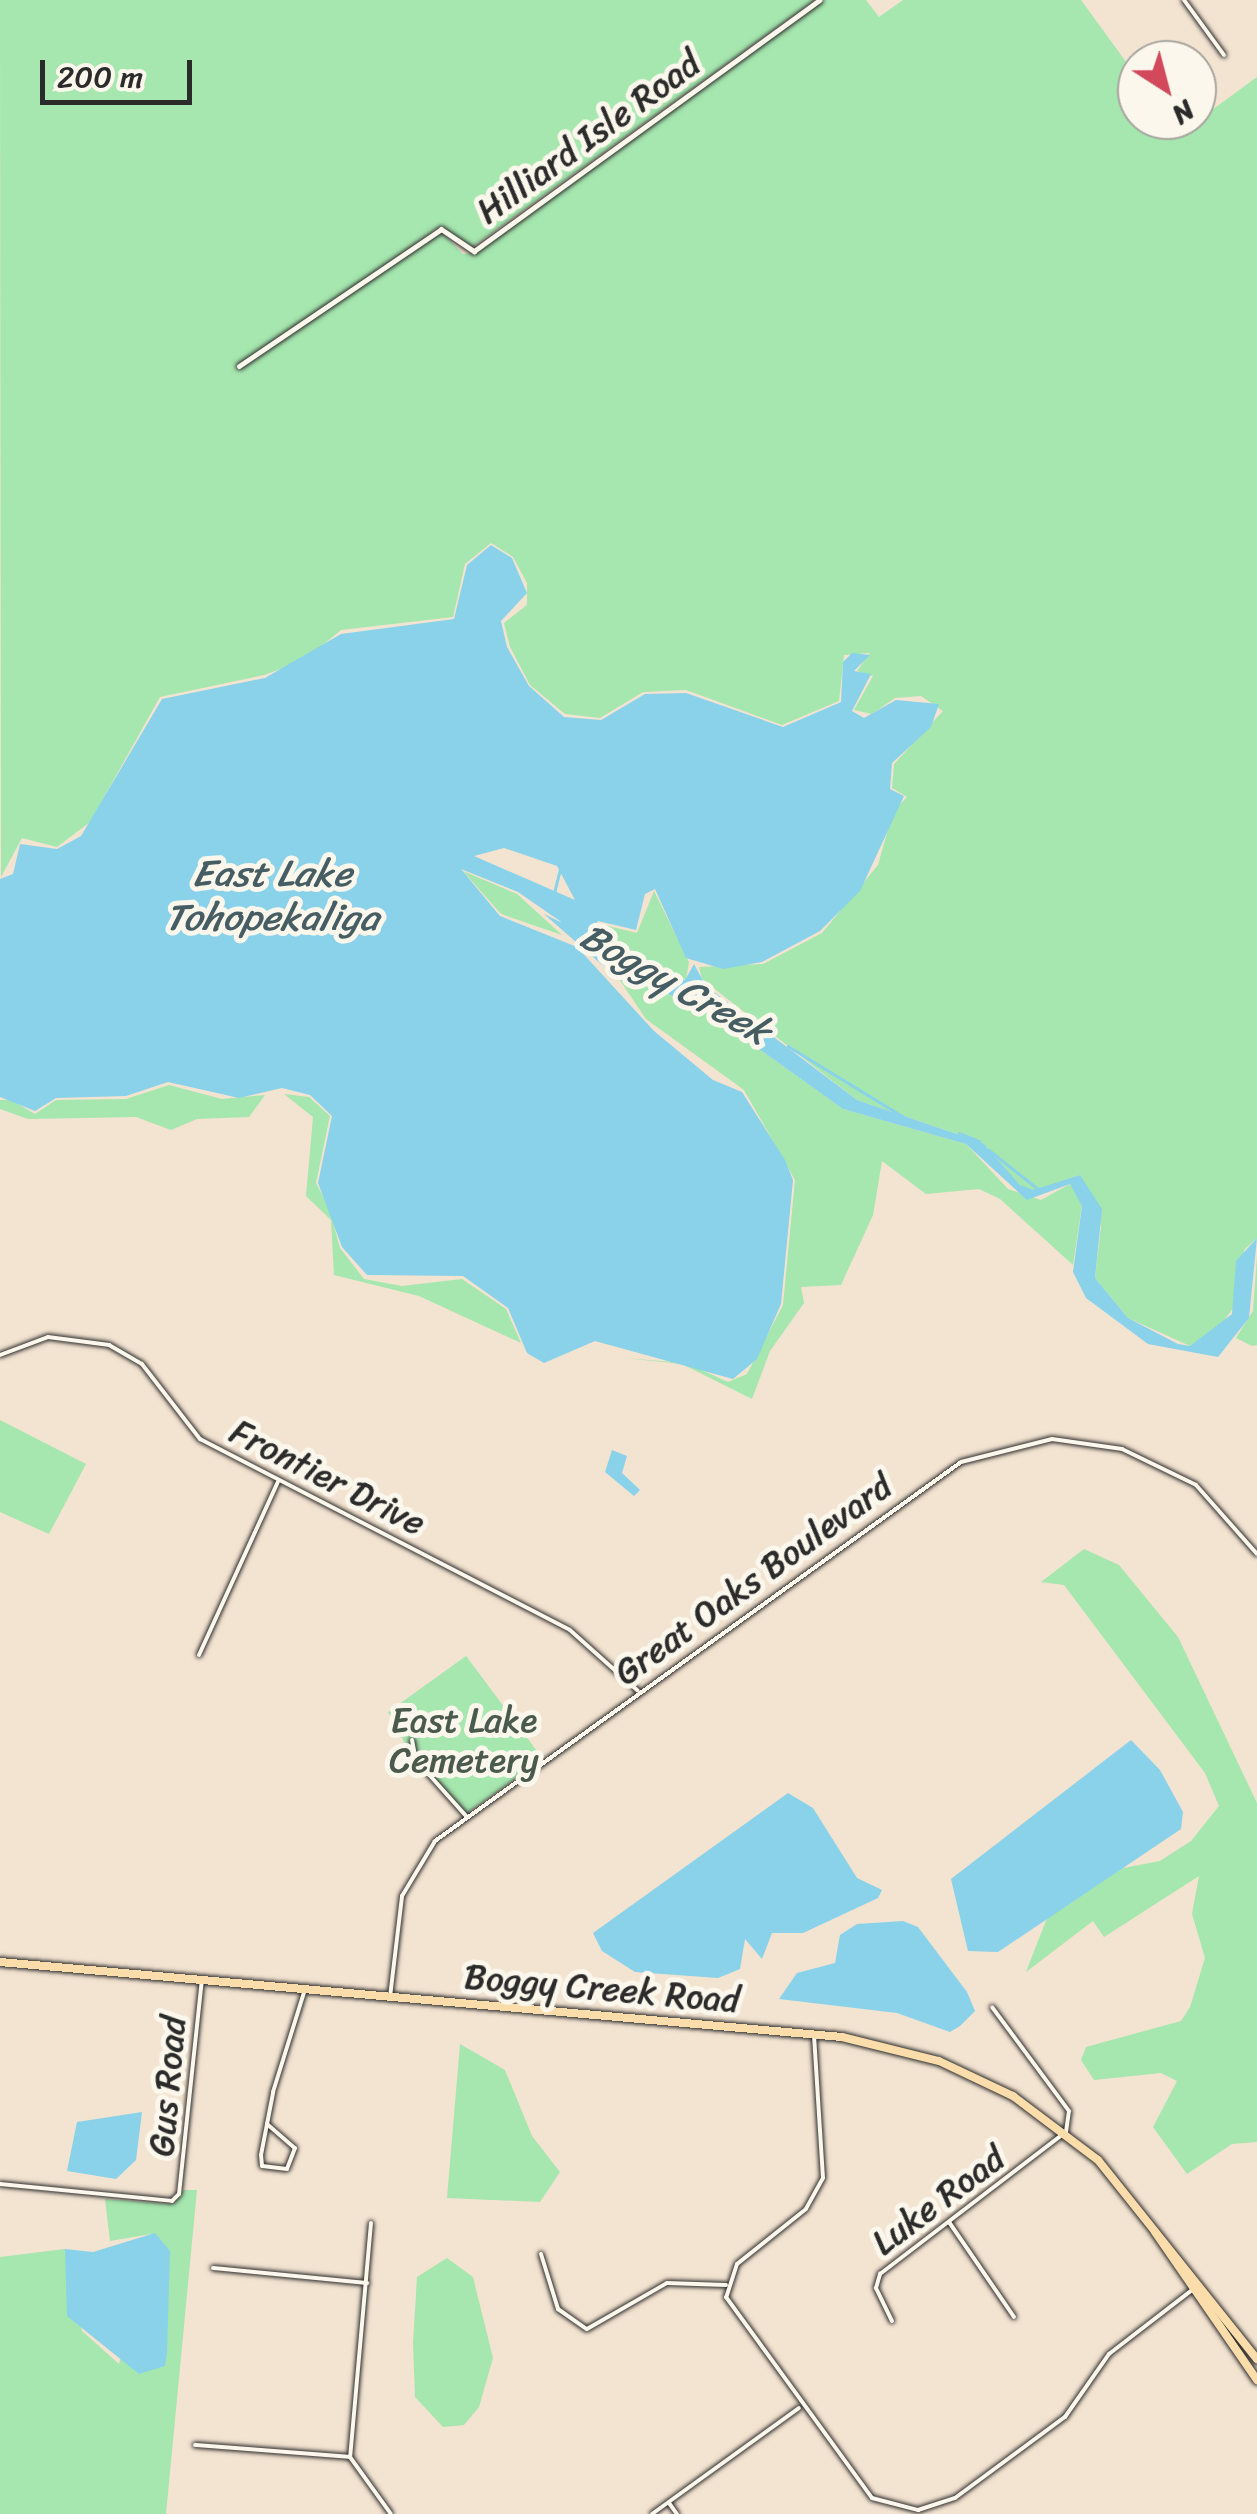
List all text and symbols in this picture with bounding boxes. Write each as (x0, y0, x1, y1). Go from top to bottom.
scale bar (45, 40, 198, 102)
north arrow (1117, 40, 1217, 140)
street label: Hilliard Isle Road (468, 42, 708, 232)
text: 200 m (57, 50, 143, 104)
text: N (1162, 88, 1206, 139)
water label: East Lake Tohopekaliga (165, 851, 379, 941)
water label: Boggy Creek (572, 913, 778, 1055)
street label: Frontier Drive (223, 1410, 433, 1544)
street label: Great Oaks Boulevard (606, 1464, 900, 1694)
park label: East Lake Cemetery (389, 1699, 539, 1781)
street label: Boggy Creek Road (462, 1955, 742, 2021)
street label: Gus Road (140, 2014, 194, 2158)
street label: Luke Road (863, 2136, 1013, 2264)

